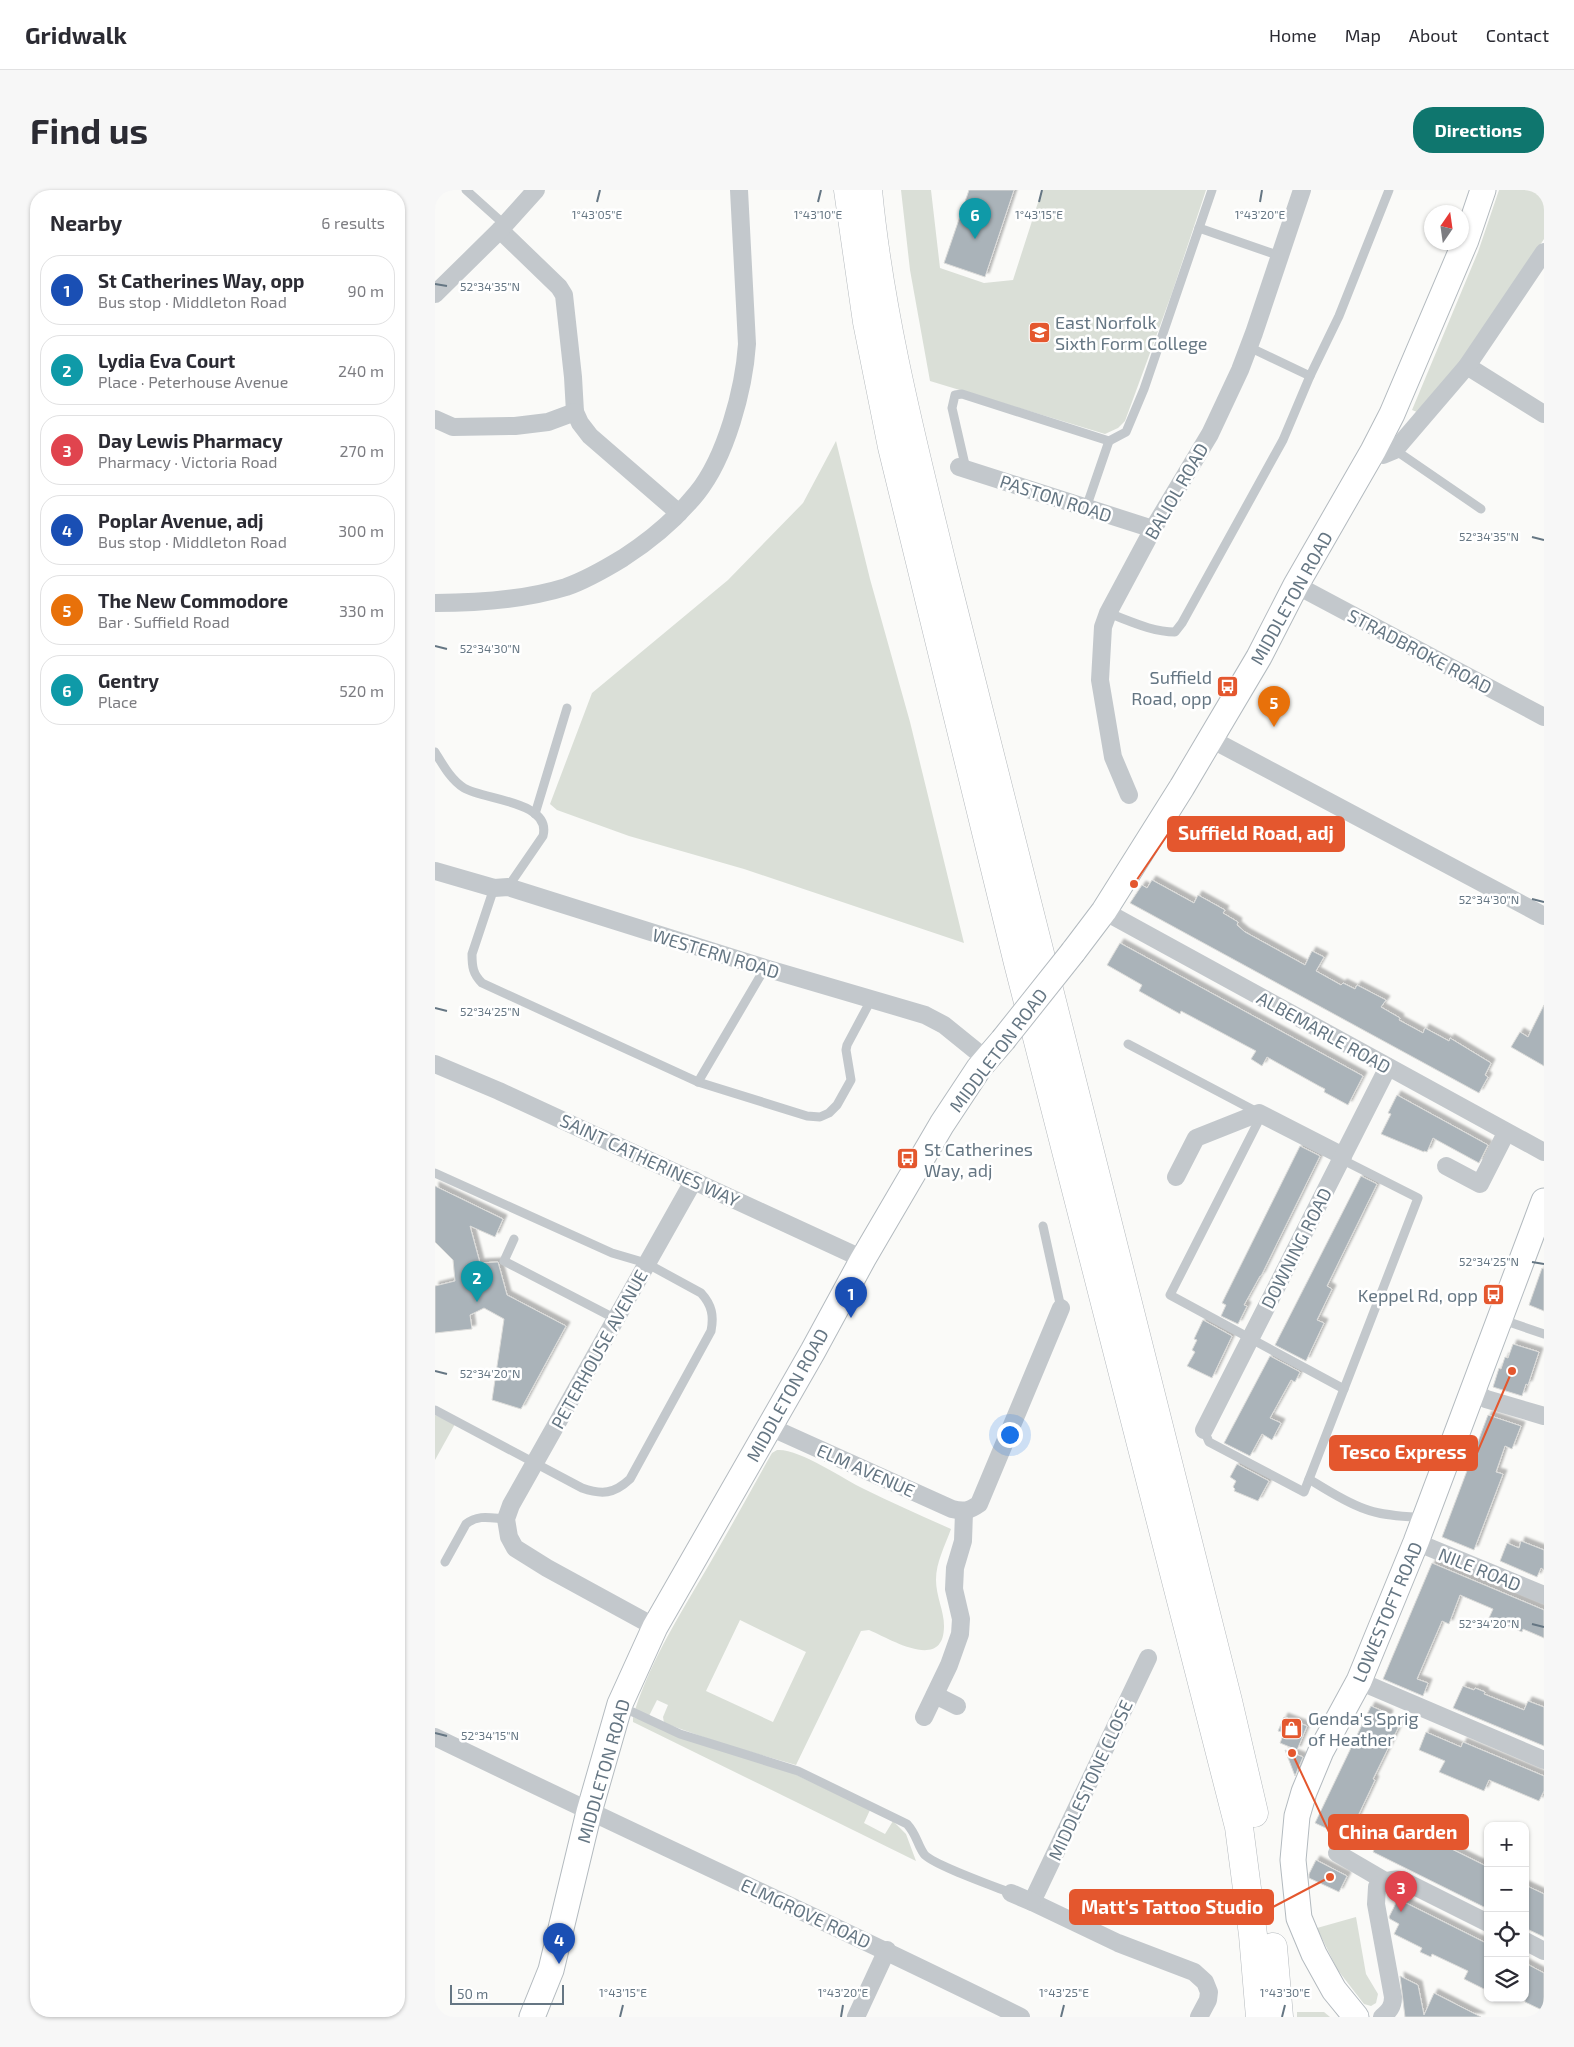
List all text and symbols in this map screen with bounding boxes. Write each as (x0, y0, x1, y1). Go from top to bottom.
text: Gridwalk (25, 20, 127, 49)
text: Home (1269, 24, 1317, 46)
text: Map (1345, 24, 1381, 46)
text: About (1409, 24, 1458, 46)
text: Contact (1486, 24, 1549, 46)
button: Directions (1413, 107, 1544, 153)
text: Find us (30, 109, 148, 151)
pin: 6 (959, 198, 991, 239)
north arrow (1424, 205, 1469, 250)
text: 1°43'05"E (572, 207, 622, 221)
text: 1°43'10"E (794, 207, 843, 221)
text: 1°43'15"E (1015, 207, 1063, 221)
text: 1°43'20"E (1235, 207, 1286, 221)
text: Nearby (50, 210, 122, 235)
text: 6 results (321, 213, 385, 232)
text: St Catherines Way, opp (98, 269, 304, 292)
text: 52°34'35"N (460, 279, 520, 293)
text: 1 (64, 281, 70, 300)
text: 90 m (348, 281, 384, 300)
text: Bus stop · Middleton Road (98, 292, 287, 311)
place label: East Norfolk Sixth Form College (1055, 311, 1208, 354)
school or university icon: East Norfolk Sixth Form College (1027, 320, 1051, 344)
text: Lydia Eva Court (98, 349, 235, 372)
text: 2 (62, 361, 72, 380)
text: 240 m (338, 361, 384, 380)
text: Place · Peterhouse Avenue (98, 372, 288, 391)
text: Day Lewis Pharmacy (98, 429, 283, 452)
street label: BALIOL ROAD (1140, 439, 1212, 543)
text: 3 (62, 441, 72, 460)
text: 270 m (340, 441, 384, 460)
text: Pharmacy · Victoria Road (98, 452, 278, 471)
street label: PASTON ROAD (997, 470, 1115, 526)
text: Poplar Avenue, adj (98, 509, 264, 532)
text: 4 (62, 521, 72, 540)
text: 300 m (338, 521, 384, 540)
street label: MIDDLETON ROAD (1245, 528, 1337, 668)
text: 52°34'35"N (1459, 529, 1519, 543)
text: Bus stop · Middleton Road (98, 532, 287, 551)
text: The New Commodore (98, 589, 288, 612)
text: 5 (63, 601, 71, 620)
text: 330 m (339, 601, 384, 620)
street label: STRADBROKE ROAD (1344, 604, 1496, 698)
text: Bar · Suffield Road (98, 612, 230, 631)
text: 52°34'30"N (460, 641, 520, 655)
place label: Suffield Road, opp (1131, 666, 1212, 709)
text: Gentry (98, 669, 159, 692)
bus stop icon: Suffield Road, opp (1216, 675, 1240, 699)
text: 6 (62, 681, 72, 700)
text: 520 m (339, 681, 384, 700)
pin: 5 (1258, 686, 1290, 727)
text: Place (98, 692, 137, 711)
callout: Suffield Road, adj (1168, 817, 1344, 851)
text: Suffield Road, adj (1178, 821, 1334, 844)
text: 52°34'30"N (1459, 892, 1519, 906)
street label: WESTERN ROAD (650, 923, 782, 983)
street label: MIDDLETON ROAD (944, 984, 1052, 1116)
street label: ALBEMARLE ROAD (1253, 986, 1395, 1078)
text: 52°34'25"N (460, 1004, 520, 1018)
street label: SAINT CATHERINES WAY (557, 1109, 744, 1212)
place label: St Catherines Way, adj (924, 1138, 1033, 1181)
bus stop icon: St Catherines Way, adj (896, 1147, 920, 1171)
street label: DOWNING ROAD (1256, 1184, 1336, 1312)
text: 52°34'25"N (1459, 1254, 1519, 1268)
pin: 2 (461, 1261, 493, 1302)
street label: PETERHOUSE AVENUE (546, 1266, 652, 1432)
pin: 1 (835, 1277, 867, 1318)
bus stop icon: Keppel Rd, opp (1482, 1283, 1506, 1307)
place label: Keppel Rd, opp (1358, 1284, 1478, 1306)
street label: MIDDLETON ROAD (741, 1325, 833, 1465)
text: 52°34'20"N (460, 1366, 520, 1380)
your location (997, 1422, 1023, 1448)
callout: Tesco Express (1330, 1436, 1477, 1470)
street label: ELM AVENUE (814, 1439, 918, 1501)
text: Tesco Express (1339, 1440, 1467, 1463)
street label: LOWESTOFT ROAD (1347, 1538, 1427, 1686)
street label: NILE ROAD (1436, 1543, 1524, 1595)
text: 52°34'20"N (1459, 1616, 1519, 1630)
street label: MIDDLETON ROAD (572, 1696, 634, 1846)
street label: MIDDLESTONE CLOSE (1043, 1696, 1137, 1864)
place label: Genda's Sprig of Heather (1308, 1707, 1419, 1750)
shop icon: Genda's Sprig of Heather (1280, 1716, 1304, 1740)
text: 52°34'15"N (461, 1728, 519, 1742)
callout: China Garden (1329, 1815, 1468, 1849)
text: China Garden (1339, 1820, 1457, 1843)
map controls (1484, 1822, 1529, 2002)
button: + (1484, 1822, 1529, 1867)
button: − (1484, 1867, 1529, 1912)
pin: 3 (1385, 1871, 1417, 1912)
street label: ELMGROVE ROAD (738, 1873, 874, 1953)
callout: Matt's Tattoo Studio (1070, 1890, 1273, 1924)
text: Matt's Tattoo Studio (1081, 1895, 1263, 1918)
button: locate (1484, 1912, 1529, 1957)
pin: 4 (543, 1923, 575, 1964)
button: layers (1484, 1957, 1529, 2002)
scale bar (450, 1982, 564, 2005)
text: 50 m (457, 1985, 488, 2002)
text: 1°43'15"E (599, 1985, 647, 1999)
text: 1°43'20"E (818, 1985, 869, 1999)
text: 1°43'25"E (1039, 1985, 1089, 1999)
text: 1°43'30"E (1260, 1985, 1311, 1999)

